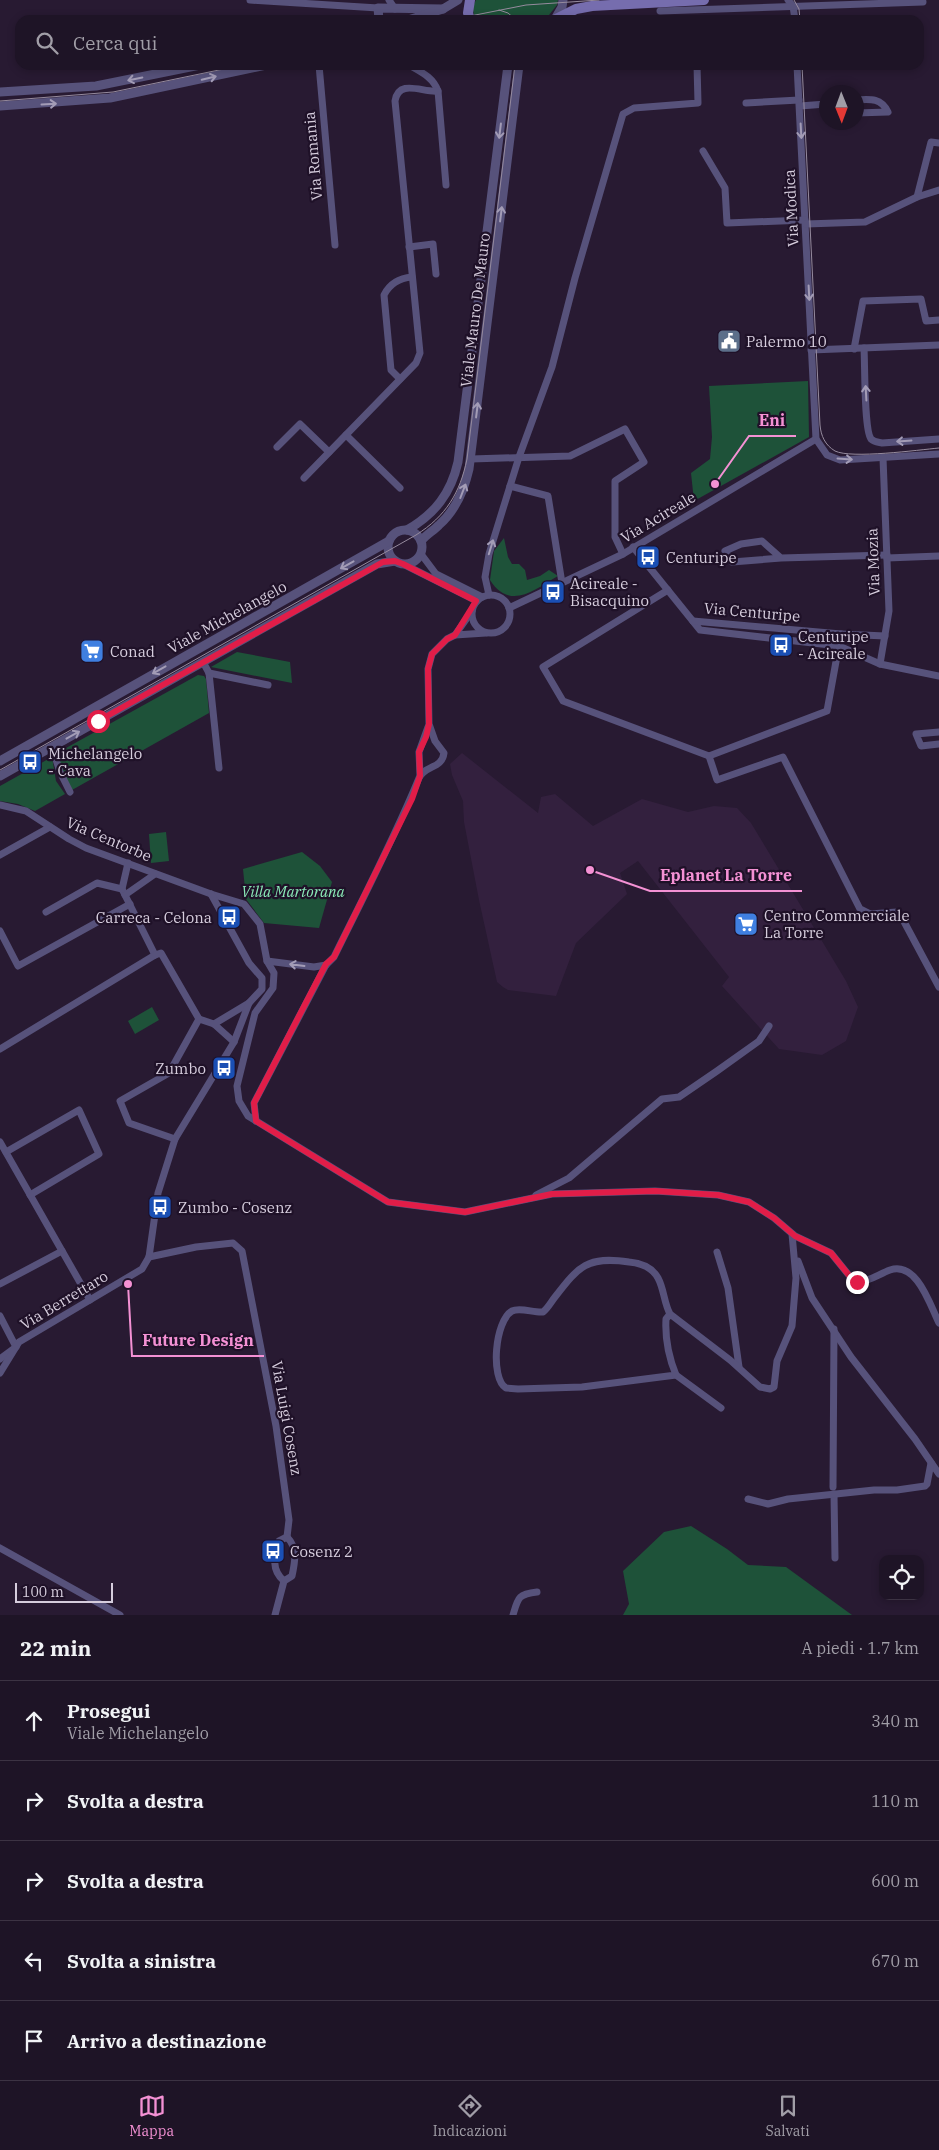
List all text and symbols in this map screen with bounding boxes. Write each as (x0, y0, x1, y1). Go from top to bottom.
search box (15, 15, 924, 70)
icon: search (33, 29, 61, 57)
text: Cerca qui (73, 31, 157, 55)
one-way arrow (200, 72, 216, 82)
one-way arrow (128, 75, 144, 84)
north arrow (819, 85, 864, 130)
one-way arrow (40, 99, 56, 108)
street label: Via Romania (300, 111, 326, 201)
one-way arrow (495, 122, 505, 138)
one-way arrow (796, 123, 805, 139)
street label: Via Modica (779, 169, 803, 247)
one-way arrow (496, 206, 506, 222)
street label: Viale Mauro De Mauro (456, 232, 494, 388)
one-way arrow (804, 285, 813, 301)
public building icon: Palermo 10 (716, 328, 742, 354)
place label: Palermo 10 (746, 332, 827, 351)
one-way arrow (862, 385, 871, 401)
one-way arrow (472, 403, 482, 419)
callout: Eni (749, 405, 796, 436)
text: Eni (759, 410, 785, 430)
one-way arrow (896, 437, 912, 446)
one-way arrow (836, 455, 852, 464)
one-way arrow (459, 484, 468, 499)
street label: Via Acireale (617, 487, 699, 547)
street label: Via Mozia (862, 528, 884, 596)
one-way arrow (486, 540, 496, 556)
bus stop icon: Centuripe (635, 544, 661, 570)
place label: Centuripe (666, 548, 737, 567)
one-way arrow (339, 560, 354, 570)
place label: Acireale - Bisacquino (570, 574, 649, 610)
street label: Viale Michelangelo (164, 576, 290, 658)
bus stop icon: Acireale - Bisacquino (540, 579, 566, 605)
street label: Via Centuripe (703, 598, 801, 626)
place label: Centuripe - Acireale (798, 627, 869, 663)
bus stop icon: Centuripe - Acireale (768, 632, 794, 658)
supermarket icon: Conad (79, 638, 105, 664)
place label: Conad (110, 642, 155, 661)
one-way arrow (153, 666, 167, 676)
route start (87, 710, 110, 733)
one-way arrow (65, 730, 80, 739)
place label: Michelangelo - Cava (48, 744, 142, 780)
bus stop icon: Michelangelo - Cava (17, 749, 43, 775)
street label: Via Centorbe (63, 813, 155, 865)
callout: Eplanet La Torre (650, 860, 802, 891)
text: Eplanet La Torre (660, 865, 792, 885)
park label: Villa Martorana (241, 882, 346, 901)
bus stop icon: Carreca - Celona (216, 904, 242, 930)
place label: Centro Commerciale La Torre (764, 906, 910, 942)
place label: Carreca - Celona (96, 908, 212, 927)
supermarket icon: Centro Commerciale La Torre (733, 911, 759, 937)
one-way arrow (289, 960, 305, 970)
bus stop icon: Zumbo (211, 1055, 237, 1081)
place label: Zumbo (155, 1059, 206, 1078)
bus stop icon: Zumbo - Cosenz (147, 1194, 173, 1220)
place label: Zumbo - Cosenz (178, 1198, 292, 1217)
street label: Via Berrettaro (17, 1266, 111, 1334)
route end (846, 1271, 869, 1294)
callout: Future Design (132, 1325, 264, 1356)
text: Future Design (142, 1330, 254, 1350)
street label: Via Luigi Cosenz (268, 1359, 306, 1477)
bus stop icon: Cosenz 2 (260, 1538, 286, 1564)
place label: Cosenz 2 (290, 1542, 353, 1561)
map controls (879, 1555, 924, 1600)
button: locate (879, 1555, 924, 1600)
scale bar (15, 1580, 112, 1603)
text: 100 m (22, 1583, 64, 1601)
text: 22 min (20, 1634, 91, 1662)
text: A piedi · 1.7 km (802, 1638, 919, 1658)
text: Prosegui (67, 1699, 150, 1723)
icon: ahead (20, 1707, 48, 1735)
text: 340 m (871, 1711, 919, 1731)
text: Viale Michelangelo (67, 1723, 209, 1743)
icon: right (20, 1787, 48, 1815)
text: Svolta a destra (67, 1789, 204, 1813)
text: 110 m (871, 1791, 919, 1811)
icon: right (20, 1867, 48, 1895)
text: Svolta a destra (67, 1869, 204, 1893)
text: 600 m (871, 1871, 919, 1891)
icon: left (20, 1947, 48, 1975)
text: Svolta a sinistra (67, 1949, 216, 1973)
text: 670 m (871, 1951, 919, 1971)
icon: arrive (20, 2027, 48, 2055)
text: Arrivo a destinazione (67, 2029, 266, 2053)
tab: Mappa (129, 2092, 174, 2140)
tab: Indicazioni (433, 2092, 507, 2140)
tab: Salvati (765, 2092, 810, 2140)

